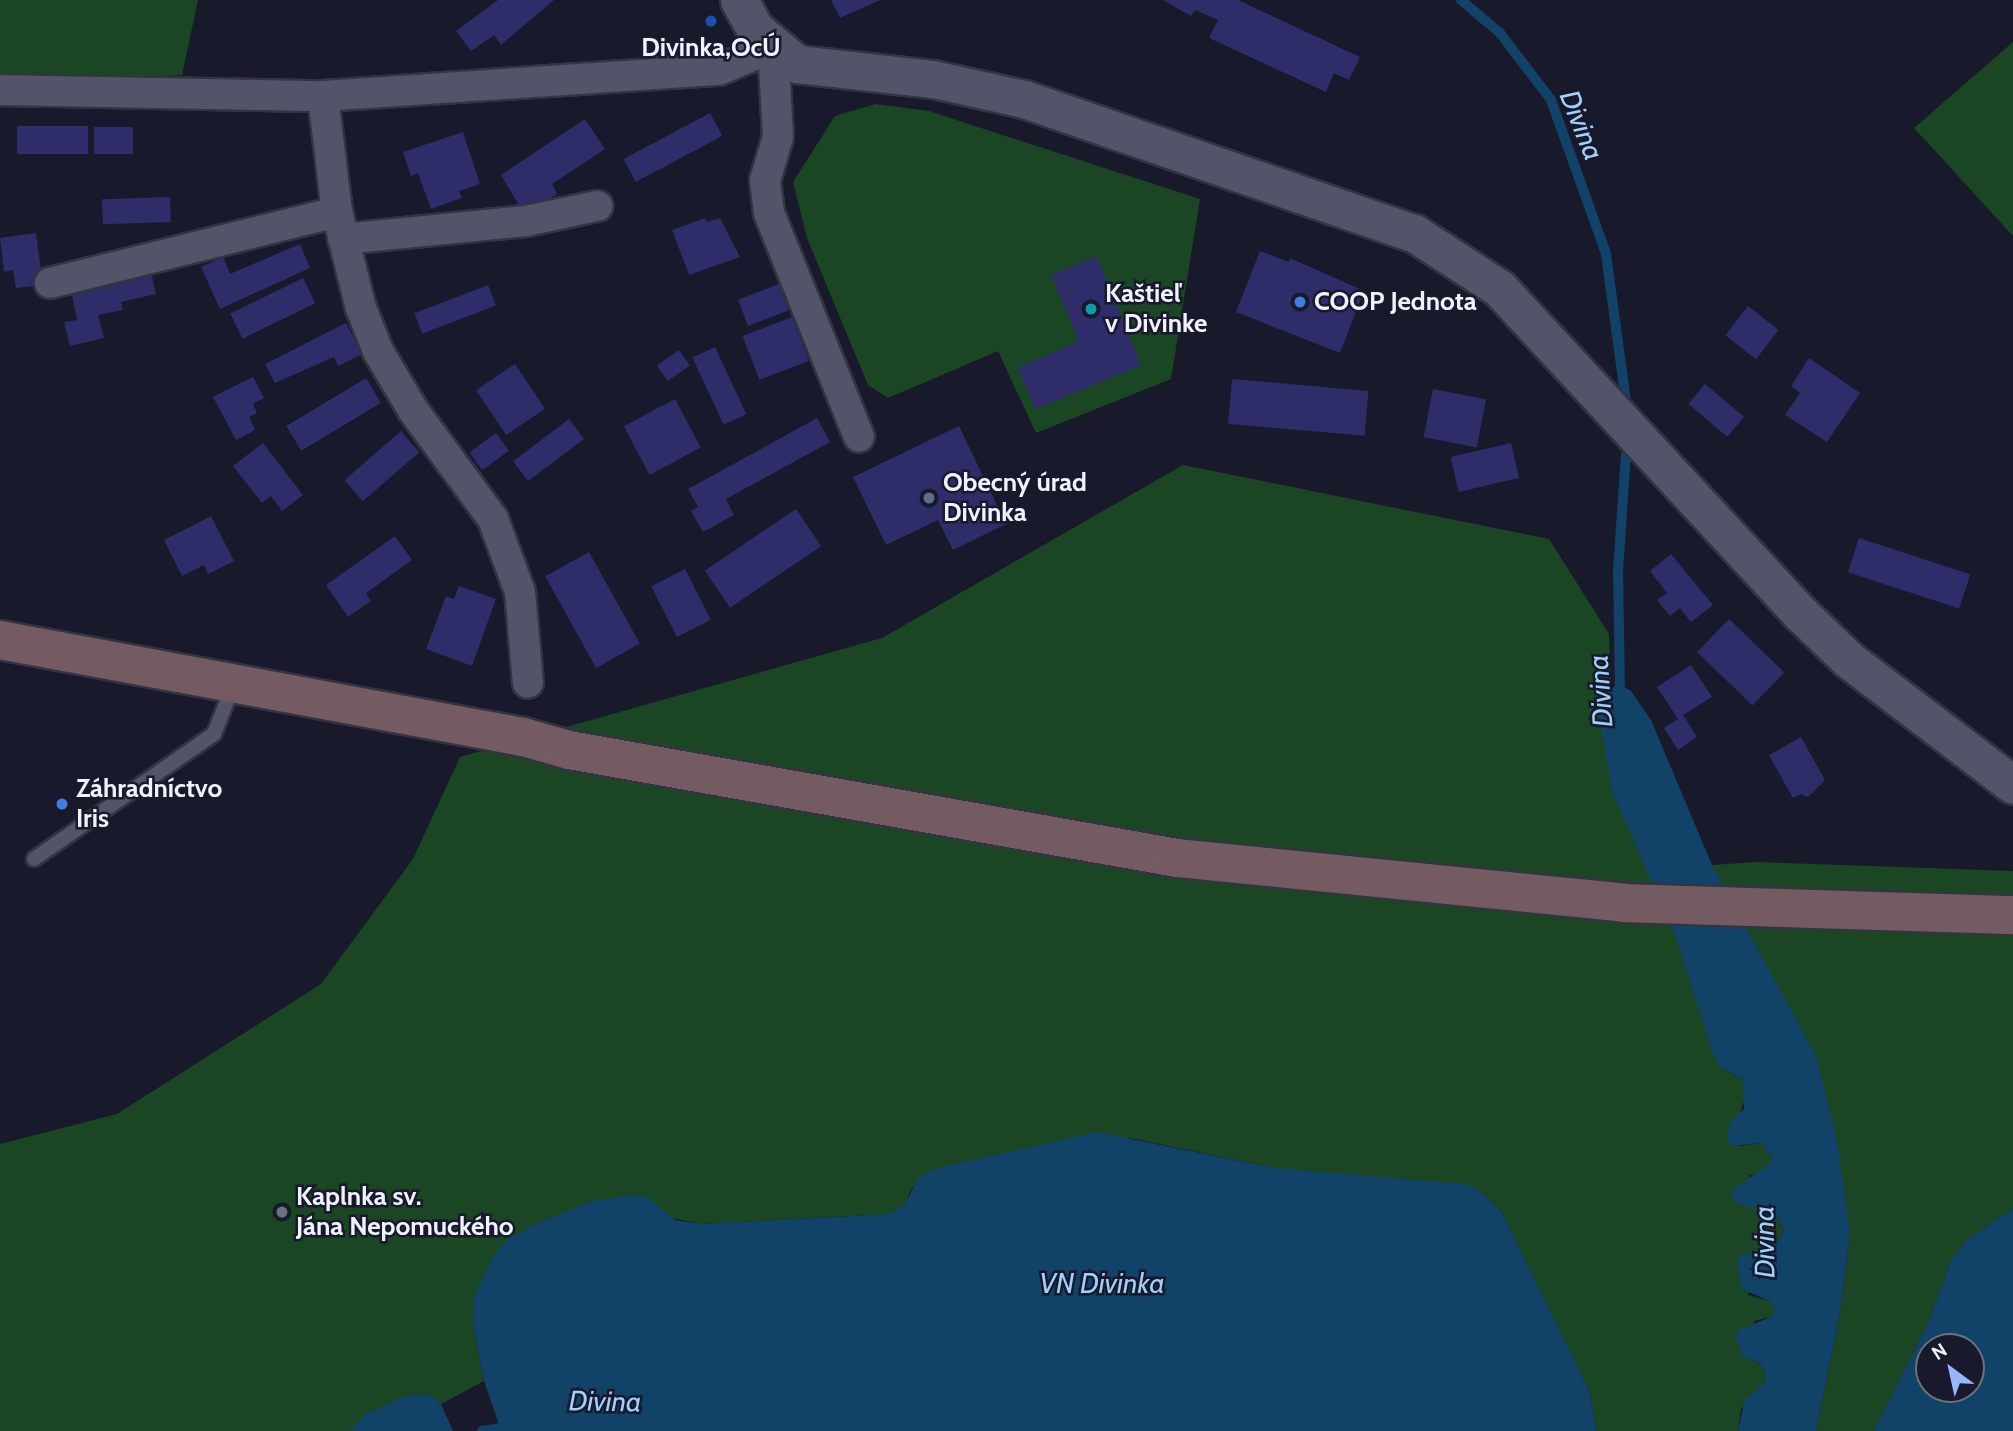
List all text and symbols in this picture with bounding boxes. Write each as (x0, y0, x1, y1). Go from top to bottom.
marker: Divinka,OcÚ (703, 13, 719, 29)
place label: Divinka,OcÚ (641, 32, 781, 64)
water label: Divina (1553, 85, 1611, 165)
place label: Kaštieľ v Divinke (1105, 278, 1207, 340)
place label: COOP Jednota (1314, 286, 1477, 318)
marker: COOP Jednota (1292, 294, 1308, 310)
marker: Kaštieľ v Divinke (1083, 301, 1099, 317)
place label: Obecný úrad Divinka (943, 467, 1087, 528)
marker: Obecný úrad Divinka (921, 490, 937, 506)
water label: Divina (1581, 654, 1619, 728)
place label: Záhradníctvo Iris (76, 773, 222, 834)
marker: Záhradníctvo Iris (54, 796, 70, 812)
place label: Kaplnka sv. Jána Nepomuckého (296, 1181, 514, 1242)
marker: Kaplnka sv. Jána Nepomuckého (274, 1204, 290, 1220)
water label: Divina (1747, 1205, 1781, 1279)
water label: VN Divinka (1039, 1266, 1165, 1300)
north arrow (1915, 1333, 1985, 1403)
text: N (1927, 1338, 1951, 1365)
water label: Divina (568, 1384, 642, 1418)

